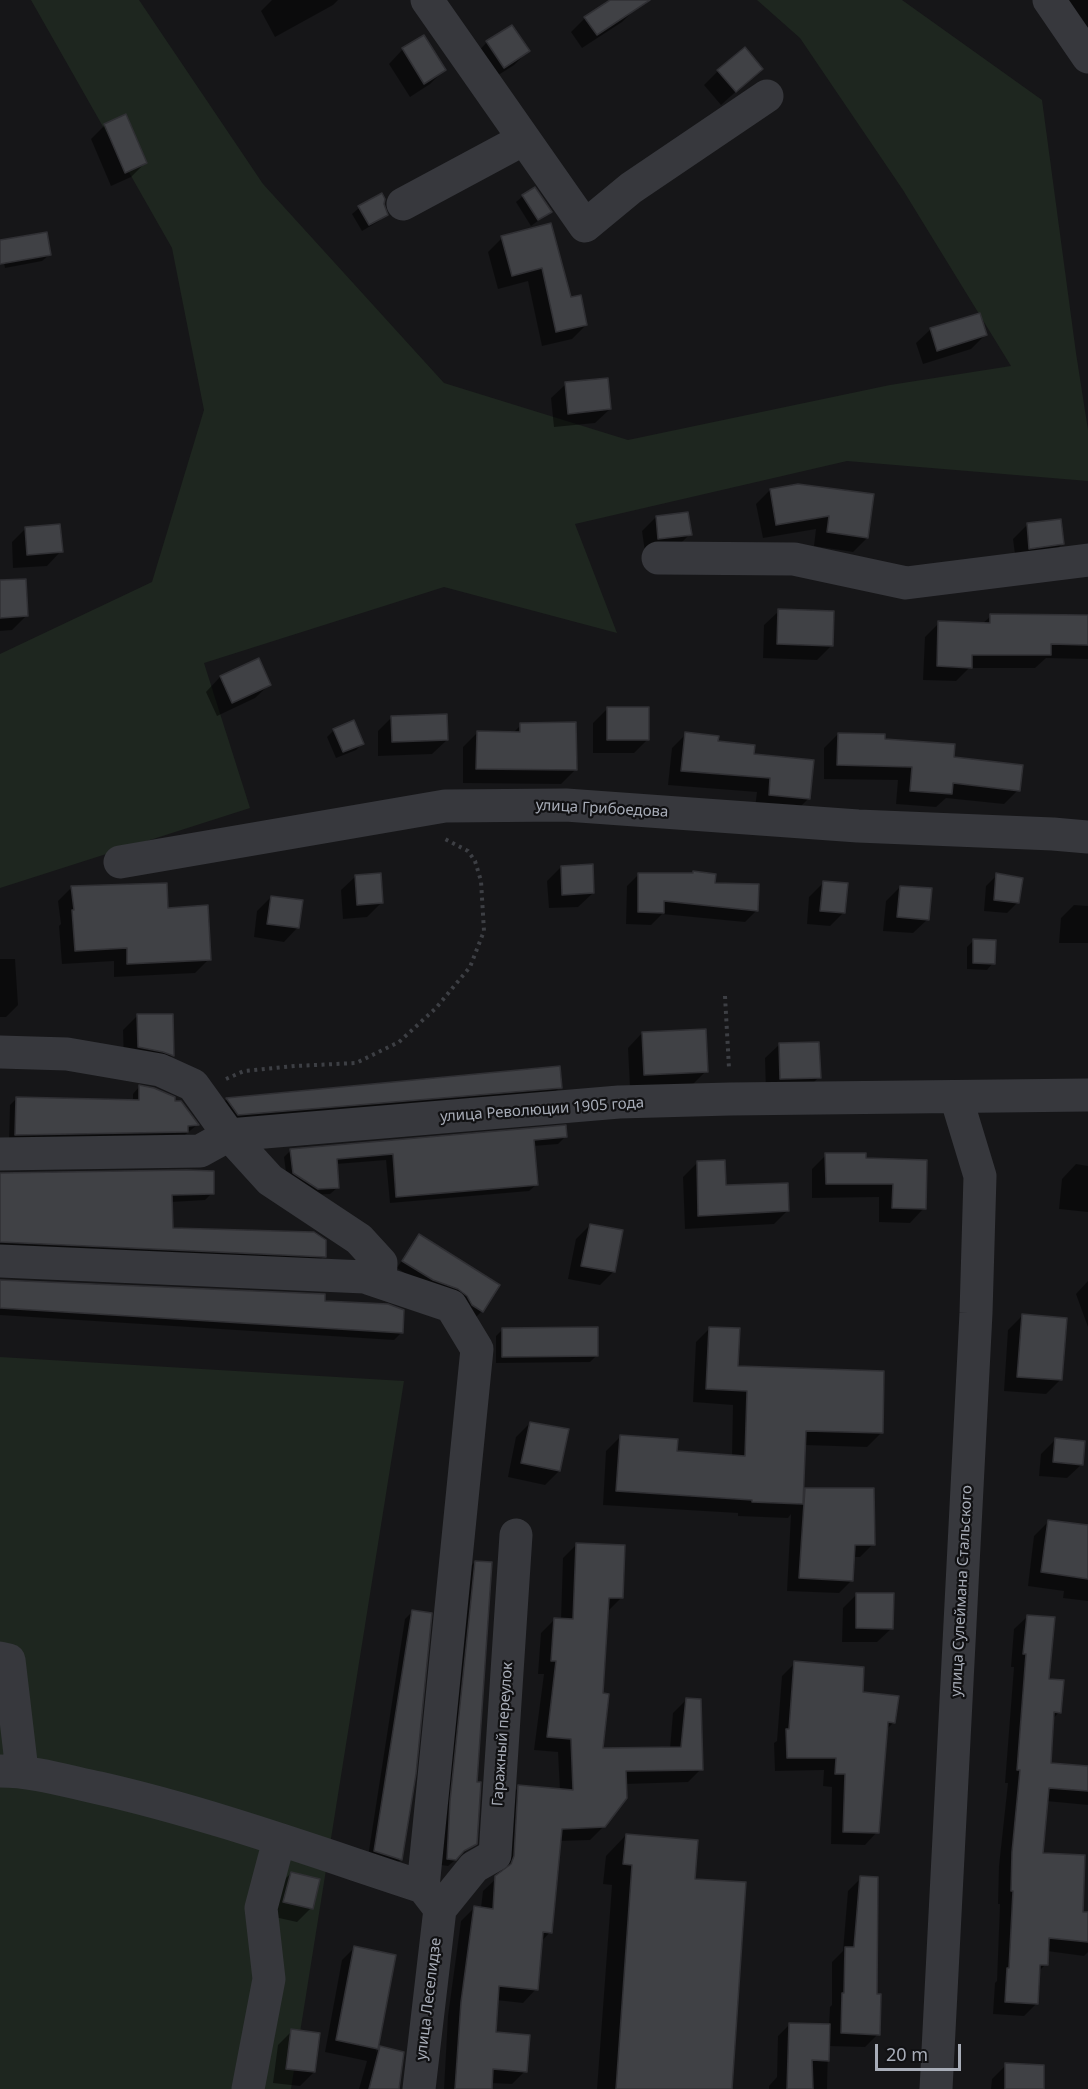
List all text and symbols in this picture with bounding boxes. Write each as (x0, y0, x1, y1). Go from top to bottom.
street label: улица Грибоедова (535, 797, 669, 821)
street label: улица Революции 1905 года (439, 1094, 645, 1126)
street label: улица Сулеймана Стальского (947, 1485, 977, 1697)
street label: Гаражный переулок (489, 1661, 517, 1807)
street label: улица Леселидзе (413, 1937, 445, 2061)
scale bar (878, 2032, 964, 2070)
text: 20 m (886, 2042, 928, 2066)

